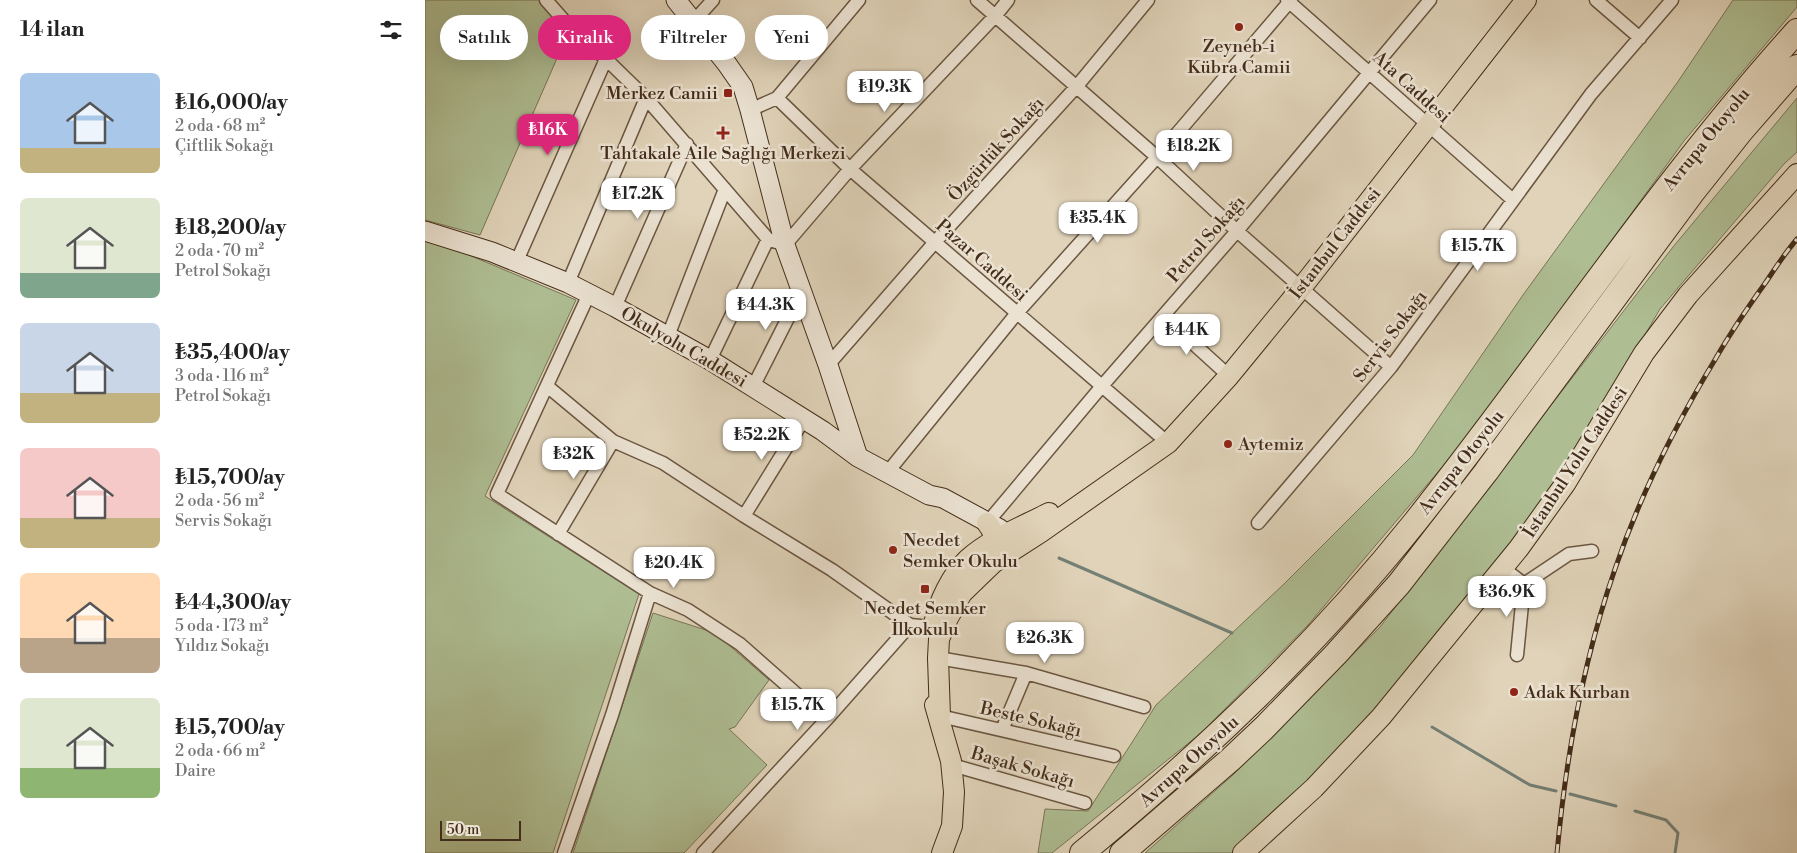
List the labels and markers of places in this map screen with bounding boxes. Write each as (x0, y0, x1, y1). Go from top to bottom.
marker: Zeyneb-i Kübra Camii (1233, 21, 1245, 33)
place label: Zeyneb-i Kübra Camii (1187, 35, 1291, 79)
pin: ₺19.3K (844, 70, 926, 113)
place label: Merkez Camii (606, 82, 718, 105)
marker: Merkez Camii (722, 87, 734, 99)
pin: ₺16K (518, 114, 578, 156)
marker: Tahtakale Aile Sağlığı Merkezi (716, 126, 730, 140)
pin: ₺18.2K (1153, 130, 1235, 172)
place label: Tahtakale Aile Sağlığı Merkezi (600, 142, 846, 165)
pin: ₺17.2K (597, 178, 679, 220)
pin: ₺35.4K (1057, 202, 1139, 244)
pin: ₺15.7K (1437, 230, 1519, 272)
pin: ₺44.3K (725, 288, 807, 331)
pin: ₺44K (1157, 314, 1217, 356)
pin: ₺52.2K (721, 418, 803, 461)
place label: Aytemiz (1237, 433, 1304, 456)
pin: ₺32K (544, 438, 604, 480)
marker: Aytemiz (1222, 438, 1234, 450)
place label: Necdet Semker Okulu (903, 529, 1019, 573)
marker: Necdet Semker Okulu (887, 544, 899, 556)
pin: ₺20.4K (633, 546, 715, 589)
pin: ₺36.9K (1466, 576, 1548, 618)
marker: Necdet Semker İlkokulu (919, 583, 931, 595)
place label: Necdet Semker İlkokulu (864, 597, 986, 641)
pin: ₺26.3K (1004, 622, 1086, 664)
place label: Adak Kurban (1523, 681, 1630, 704)
marker: Adak Kurban (1508, 686, 1520, 698)
pin: ₺15.7K (757, 688, 839, 731)

